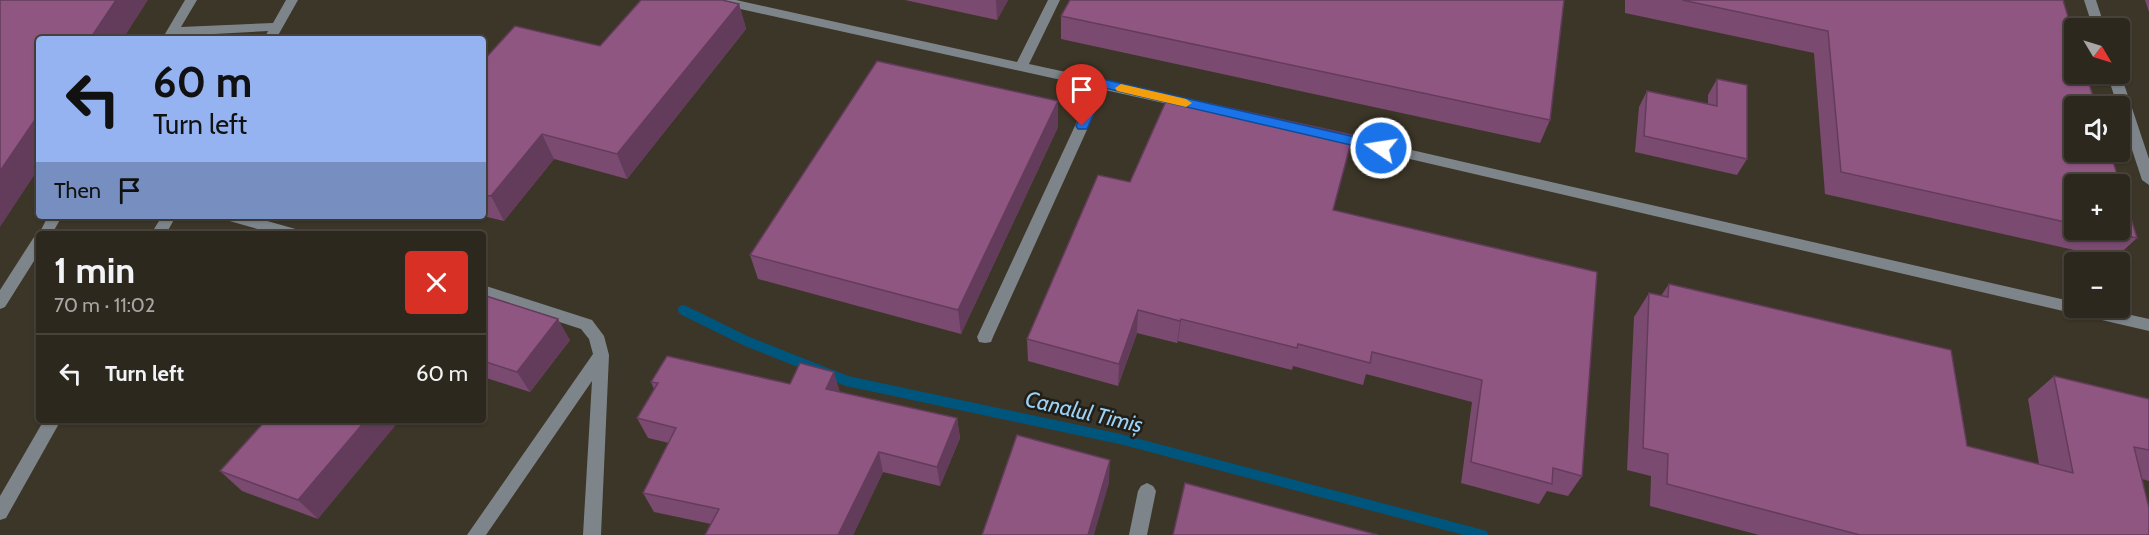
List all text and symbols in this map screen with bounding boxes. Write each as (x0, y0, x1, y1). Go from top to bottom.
north arrow (2064, 18, 2130, 84)
map controls (2064, 18, 2130, 318)
text: 60 m (153, 56, 252, 108)
icon: left (54, 60, 132, 138)
pin (1056, 64, 1107, 126)
icon: arrive (1065, 73, 1098, 106)
button: sound (2064, 96, 2130, 162)
text: Turn left (153, 108, 247, 141)
position arrow (1349, 116, 1413, 180)
icon: arrive (113, 174, 146, 207)
button: + (2064, 174, 2130, 240)
text: Then (54, 177, 101, 204)
text: 1 min (54, 248, 135, 292)
button: close (405, 251, 468, 314)
button: − (2064, 252, 2130, 318)
text: 70 m · 11:02 (54, 293, 155, 317)
icon: left (54, 357, 87, 390)
text: Turn left (105, 360, 184, 387)
text: 60 m (416, 360, 468, 387)
water label: Canalul Timiș (1023, 385, 1146, 439)

